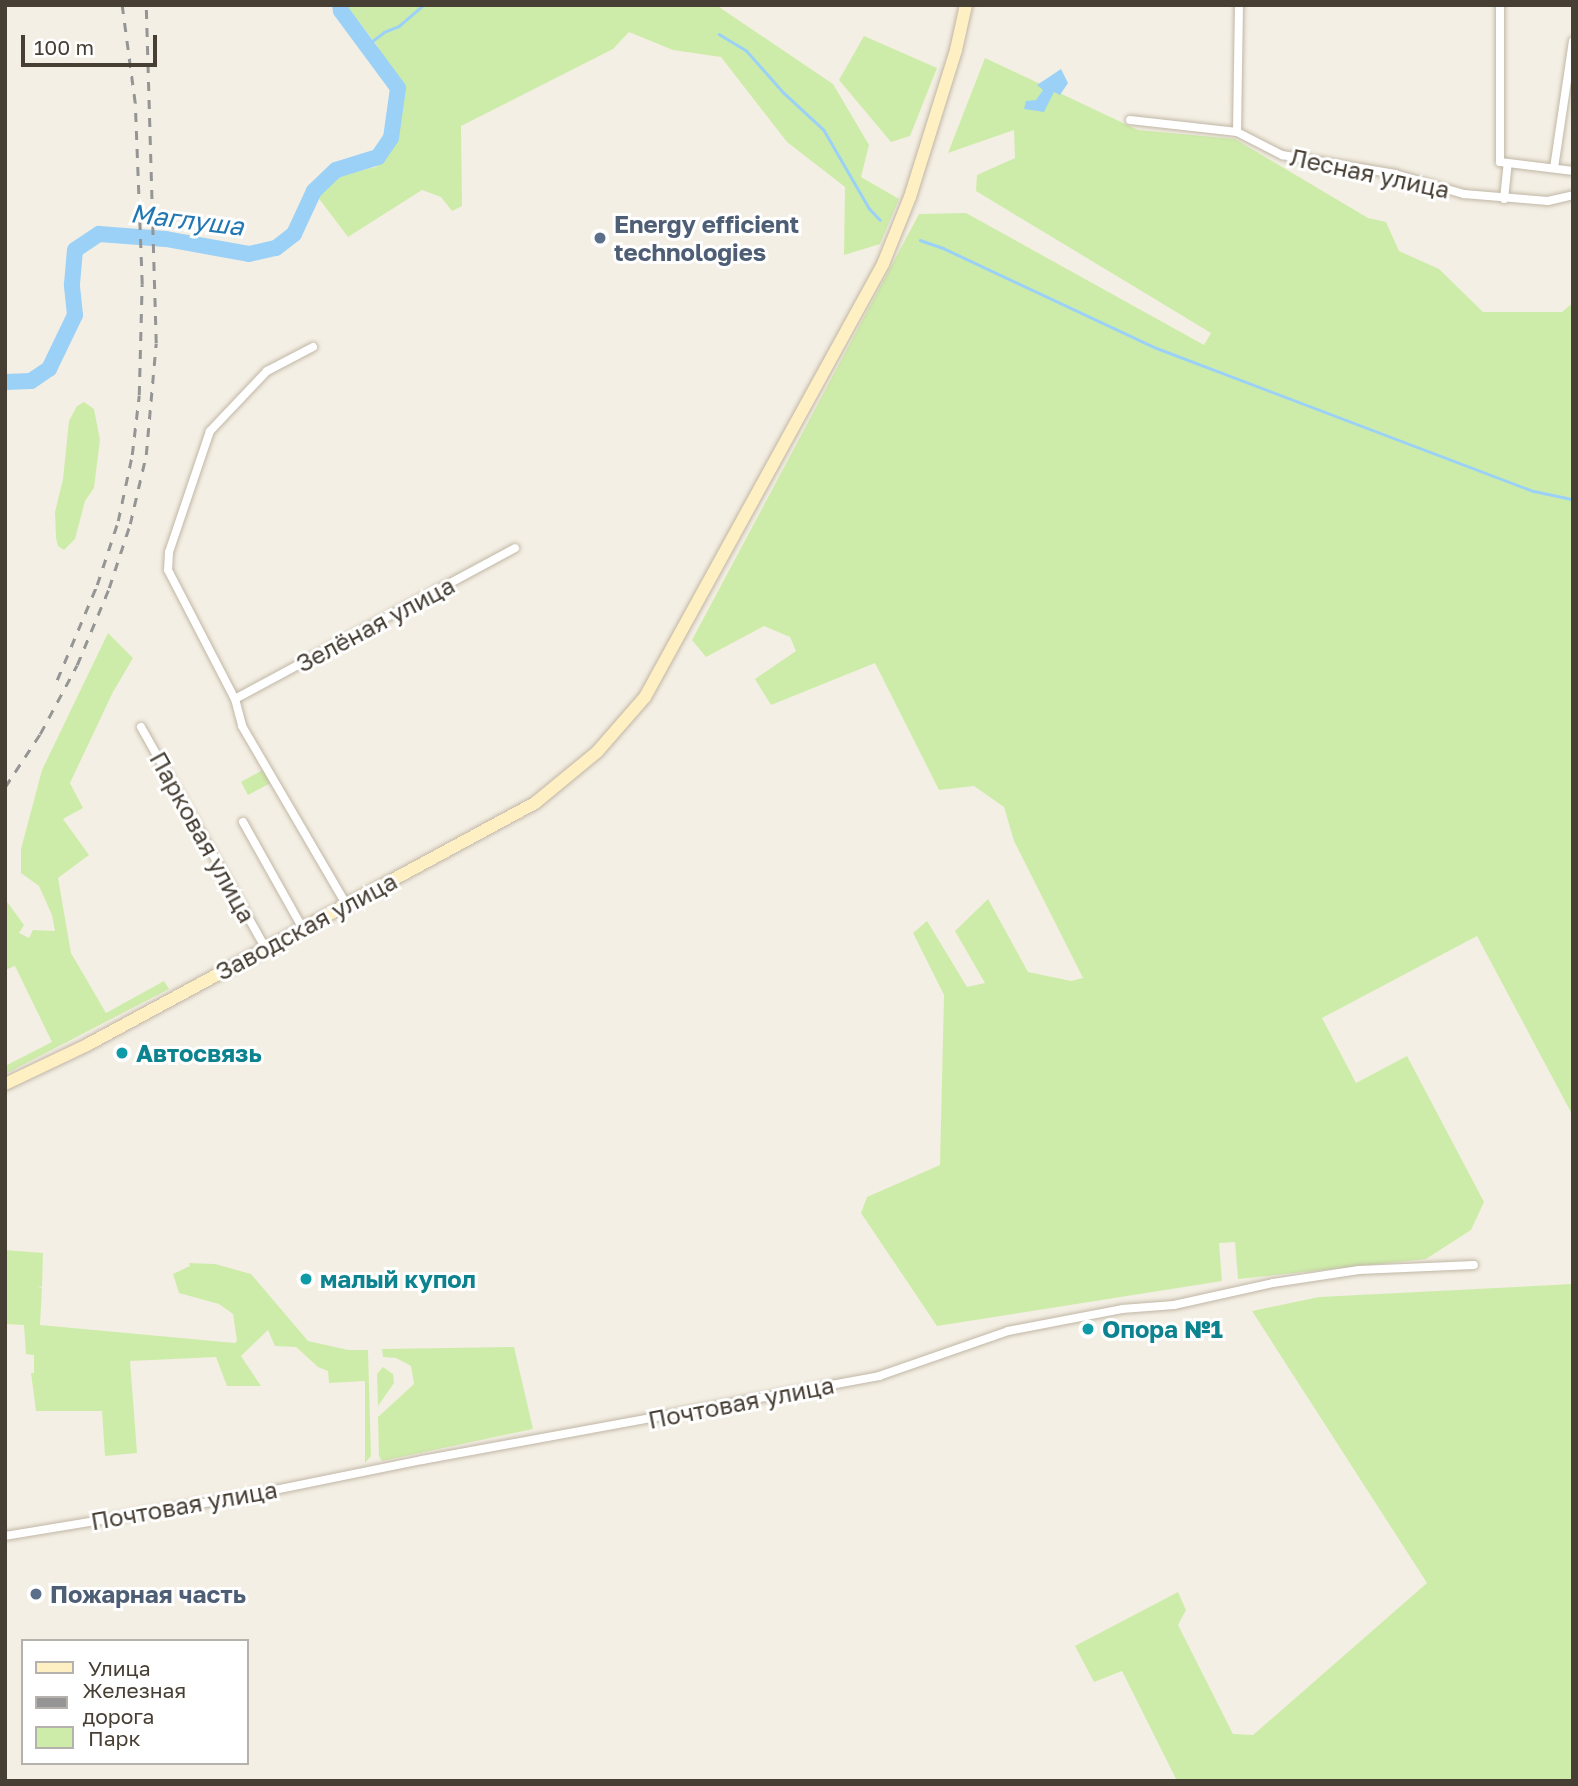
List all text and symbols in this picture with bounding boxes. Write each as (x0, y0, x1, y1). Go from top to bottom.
scale bar (24, 21, 161, 65)
text: 100 m (34, 34, 94, 60)
street label: Лесная улица (1288, 142, 1452, 204)
water label: Маглуша (129, 198, 245, 242)
place label: Energy efficient technologies (614, 210, 799, 266)
marker: Energy efficient technologies (592, 230, 608, 246)
street label: Зелёная улица (291, 570, 459, 678)
street label: Парковая улица (144, 746, 262, 928)
street label: Заводская улица (210, 866, 402, 986)
place label: Автосвязь (136, 1039, 262, 1067)
marker: Автосвязь (114, 1045, 130, 1061)
place label: малый купол (320, 1265, 476, 1293)
marker: малый купол (298, 1271, 314, 1287)
place label: Опора №1 (1102, 1315, 1223, 1343)
marker: Опора №1 (1080, 1321, 1096, 1337)
street label: Почтовая улица (646, 1370, 836, 1434)
street label: Почтовая улица (89, 1474, 279, 1536)
place label: Пожарная часть (50, 1580, 246, 1608)
marker: Пожарная часть (28, 1586, 44, 1602)
legend (21, 1639, 248, 1765)
text: Улица (88, 1655, 151, 1681)
text: Железная дорога (82, 1677, 186, 1729)
text: Парк (88, 1725, 141, 1751)

